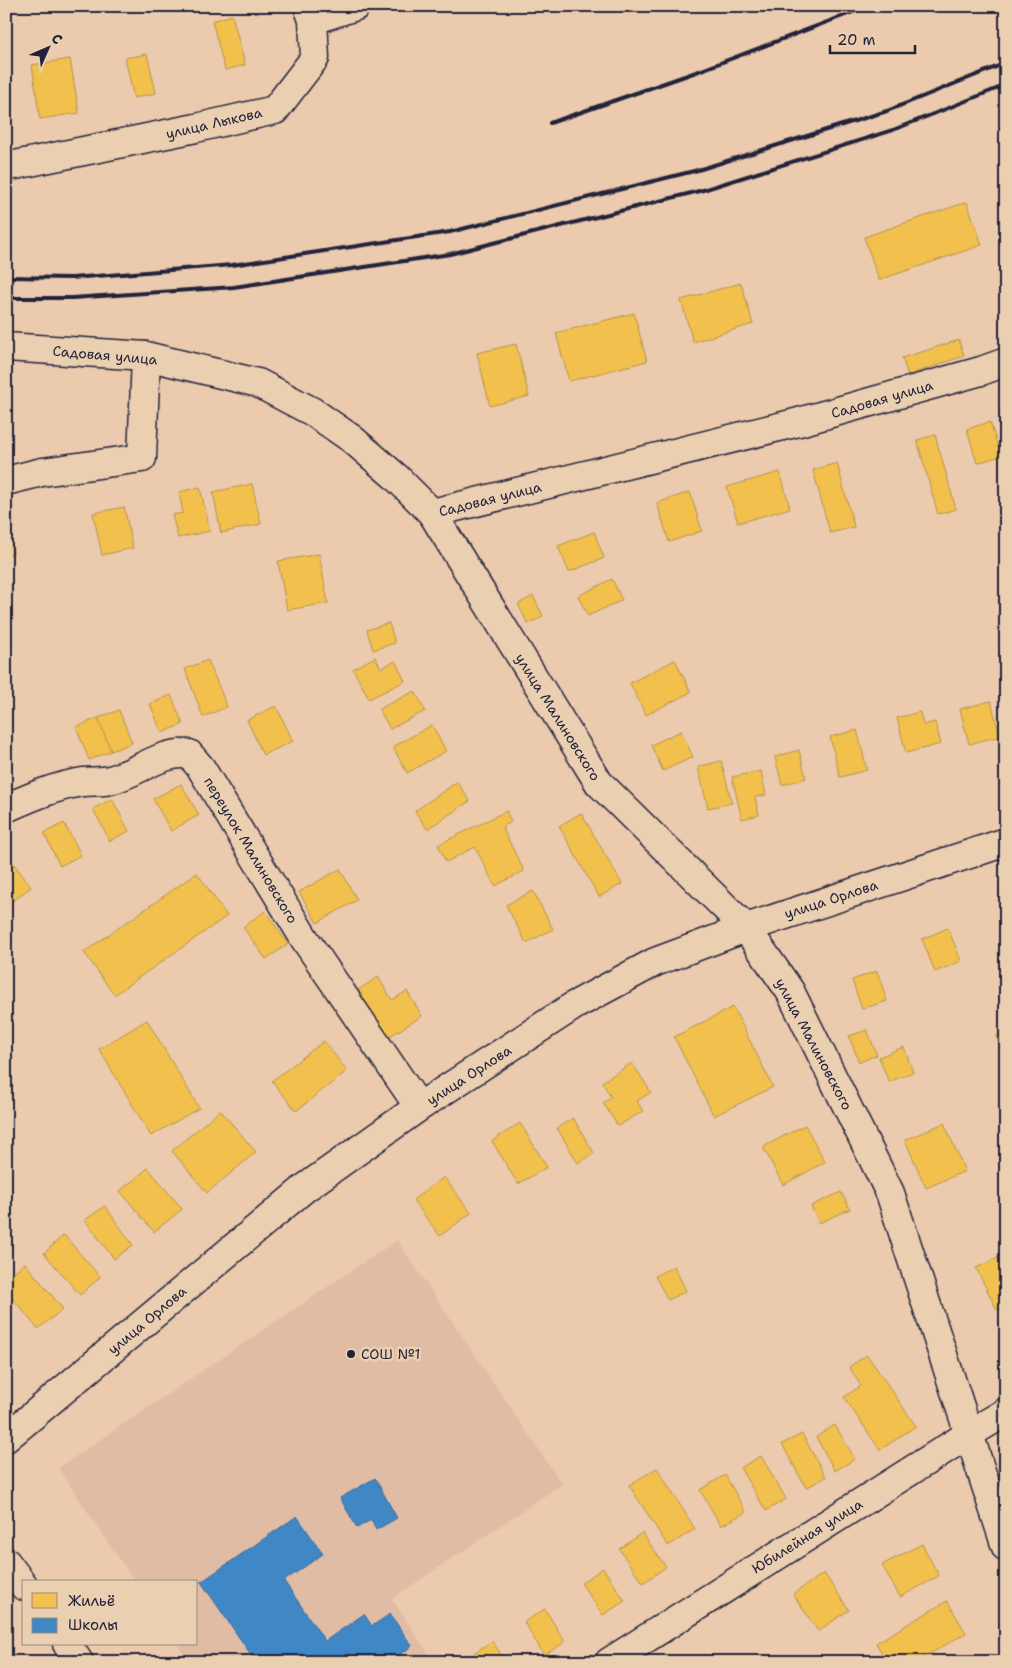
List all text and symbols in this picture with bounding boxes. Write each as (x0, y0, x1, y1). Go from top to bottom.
north arrow (22, 22, 72, 72)
scale bar (830, 22, 914, 54)
text: С (48, 29, 67, 48)
text: 20 m (837, 30, 876, 50)
street label: улица Лыкова (164, 103, 264, 143)
street label: Садовая улица (52, 341, 158, 369)
street label: Садовая улица (829, 376, 935, 422)
street label: Садовая улица (437, 477, 543, 520)
street label: улица Малиновского (511, 650, 605, 784)
street label: переулок Малиновского (200, 773, 302, 927)
street label: улица Орлова (782, 875, 880, 923)
street label: улица Малиновского (772, 975, 856, 1113)
street label: улица Орлова (423, 1041, 515, 1109)
street label: улица Орлова (104, 1282, 190, 1358)
place label: СОШ №1 (361, 1345, 420, 1363)
marker: СОШ №1 (345, 1348, 357, 1360)
street label: Юбилейная улица (748, 1495, 866, 1577)
legend (22, 1580, 198, 1646)
text: Жильё (68, 1591, 115, 1611)
text: Школы (68, 1615, 118, 1635)

